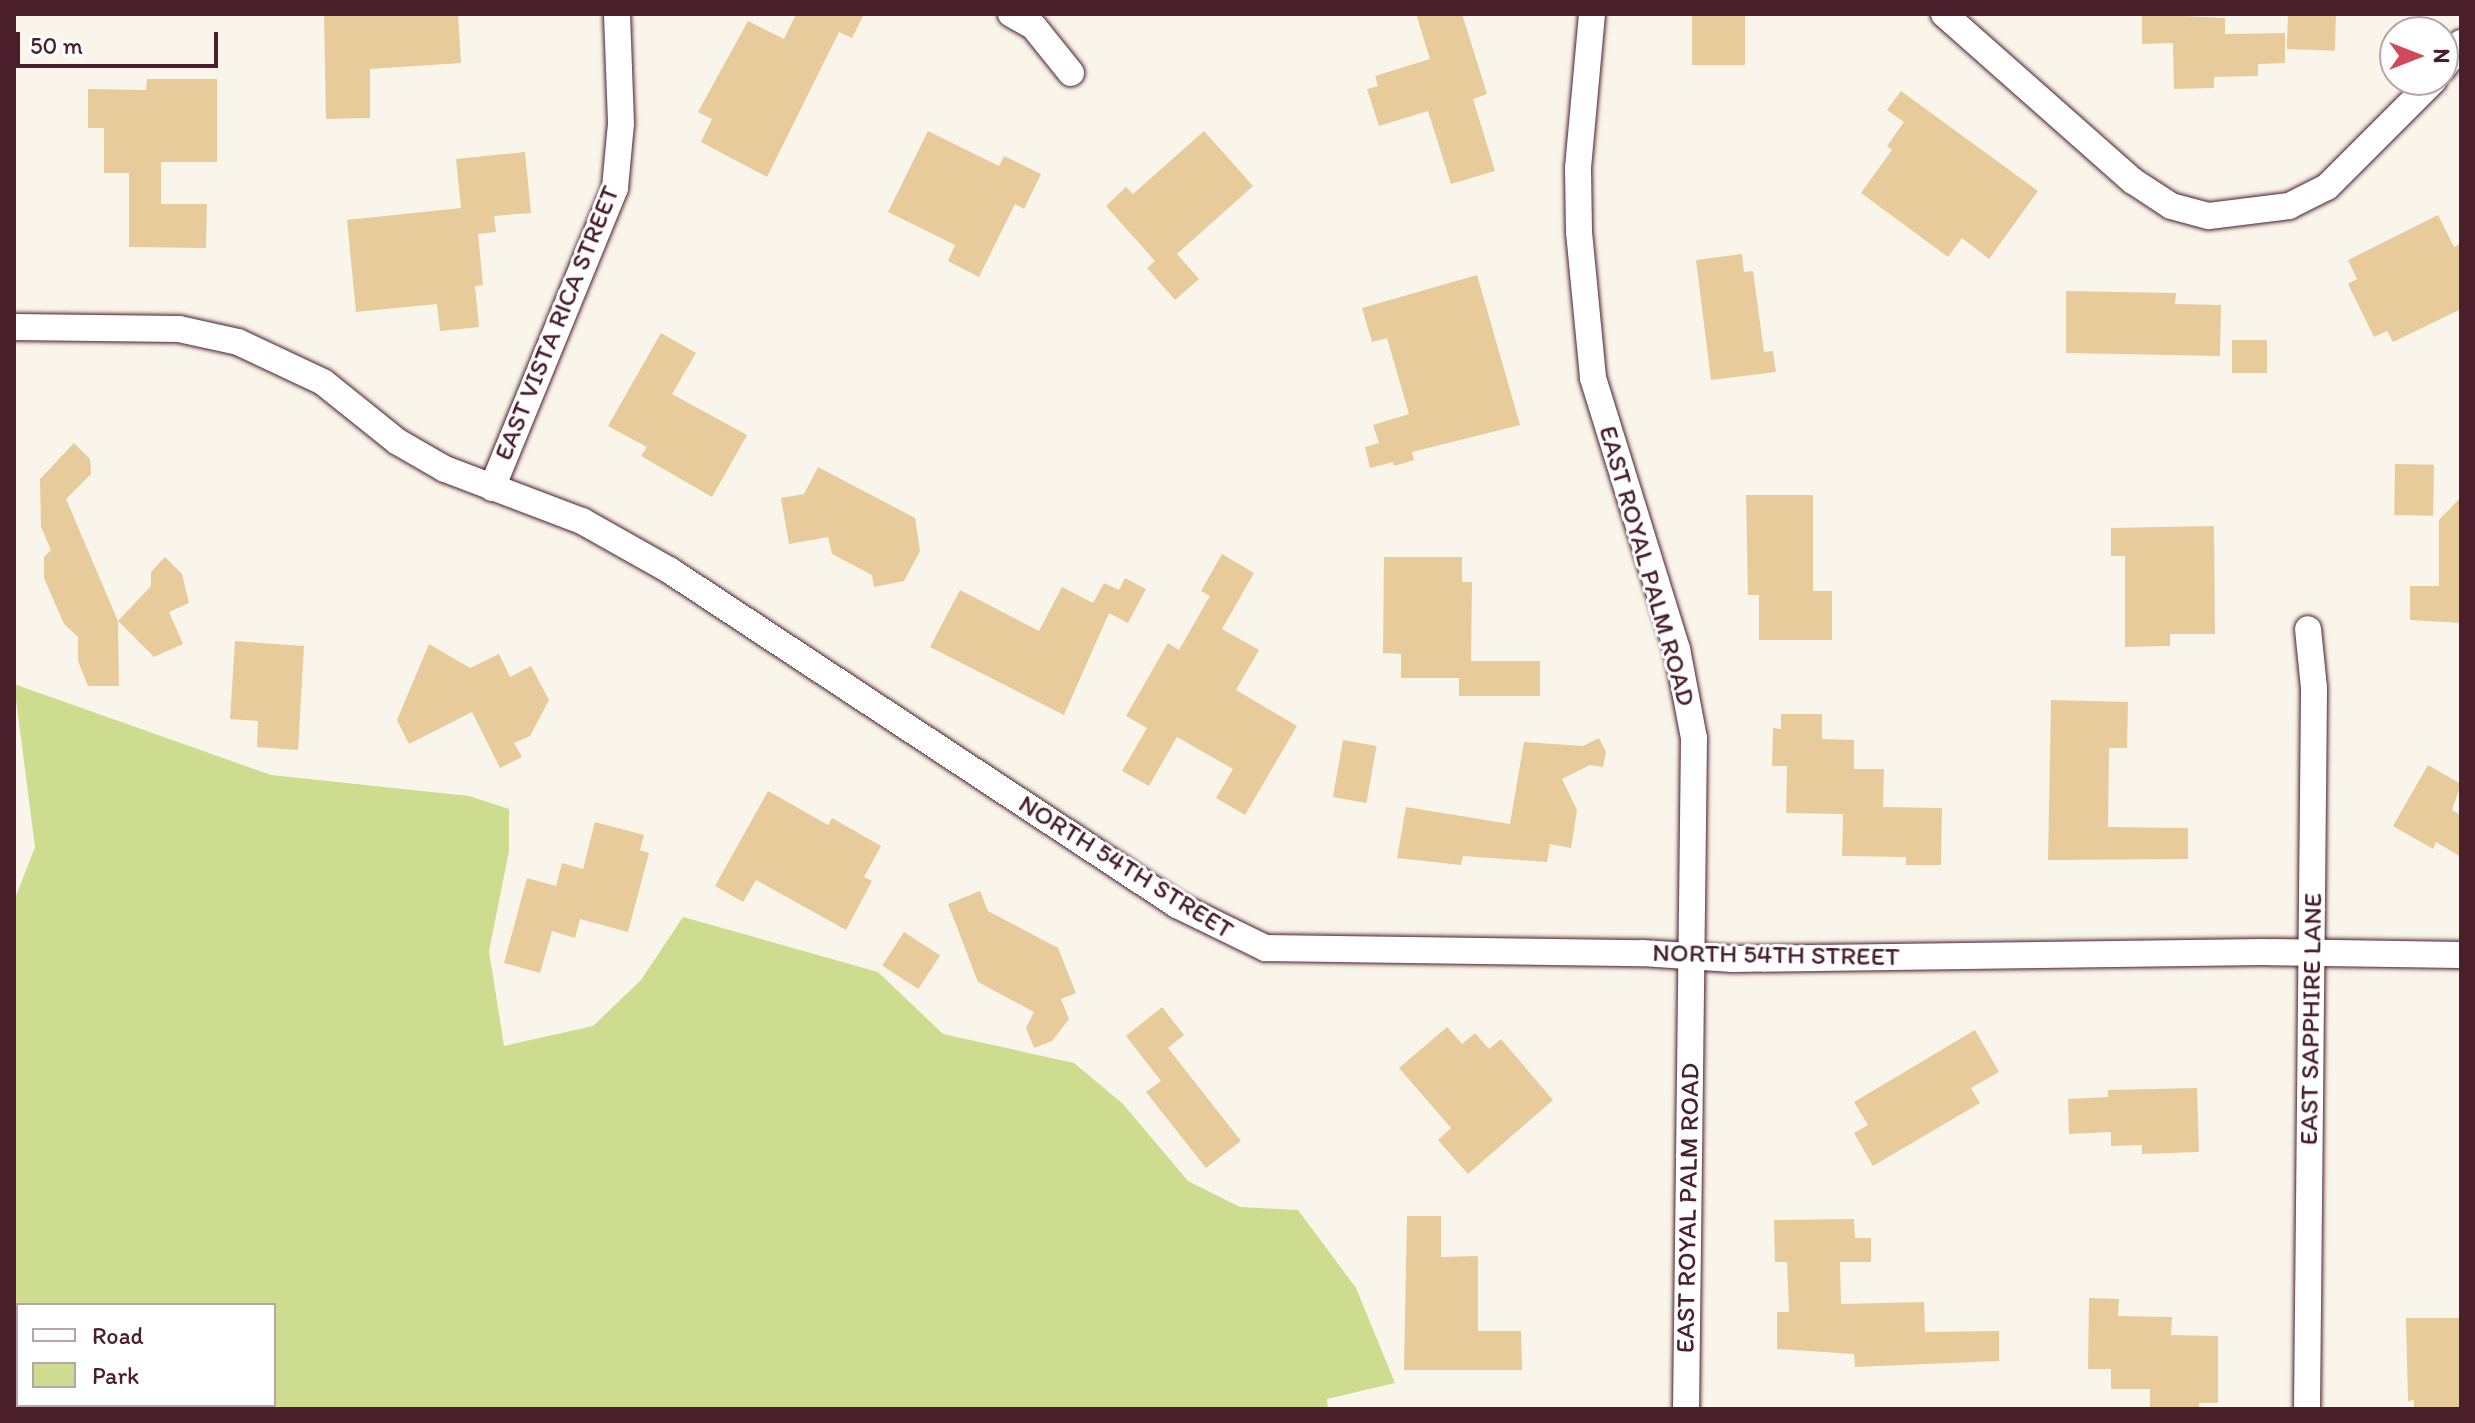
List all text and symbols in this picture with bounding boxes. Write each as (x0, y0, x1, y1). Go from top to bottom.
scale bar (20, 16, 222, 66)
north arrow (2379, 16, 2459, 96)
text: 50 m (30, 31, 83, 60)
text: N (2428, 49, 2455, 63)
street label: EAST VISTA RICA STREET (487, 180, 627, 466)
street label: EAST ROYAL PALM ROAD (1592, 423, 1702, 709)
street label: NORTH 54TH STREET (1013, 788, 1239, 946)
street label: EAST SAPPHIRE LANE (2293, 894, 2329, 1144)
street label: NORTH 54TH STREET (1652, 937, 1900, 973)
street label: EAST ROYAL PALM ROAD (1670, 1063, 1706, 1353)
legend (16, 1303, 276, 1407)
text: Road (92, 1321, 144, 1350)
text: Park (92, 1361, 139, 1390)

